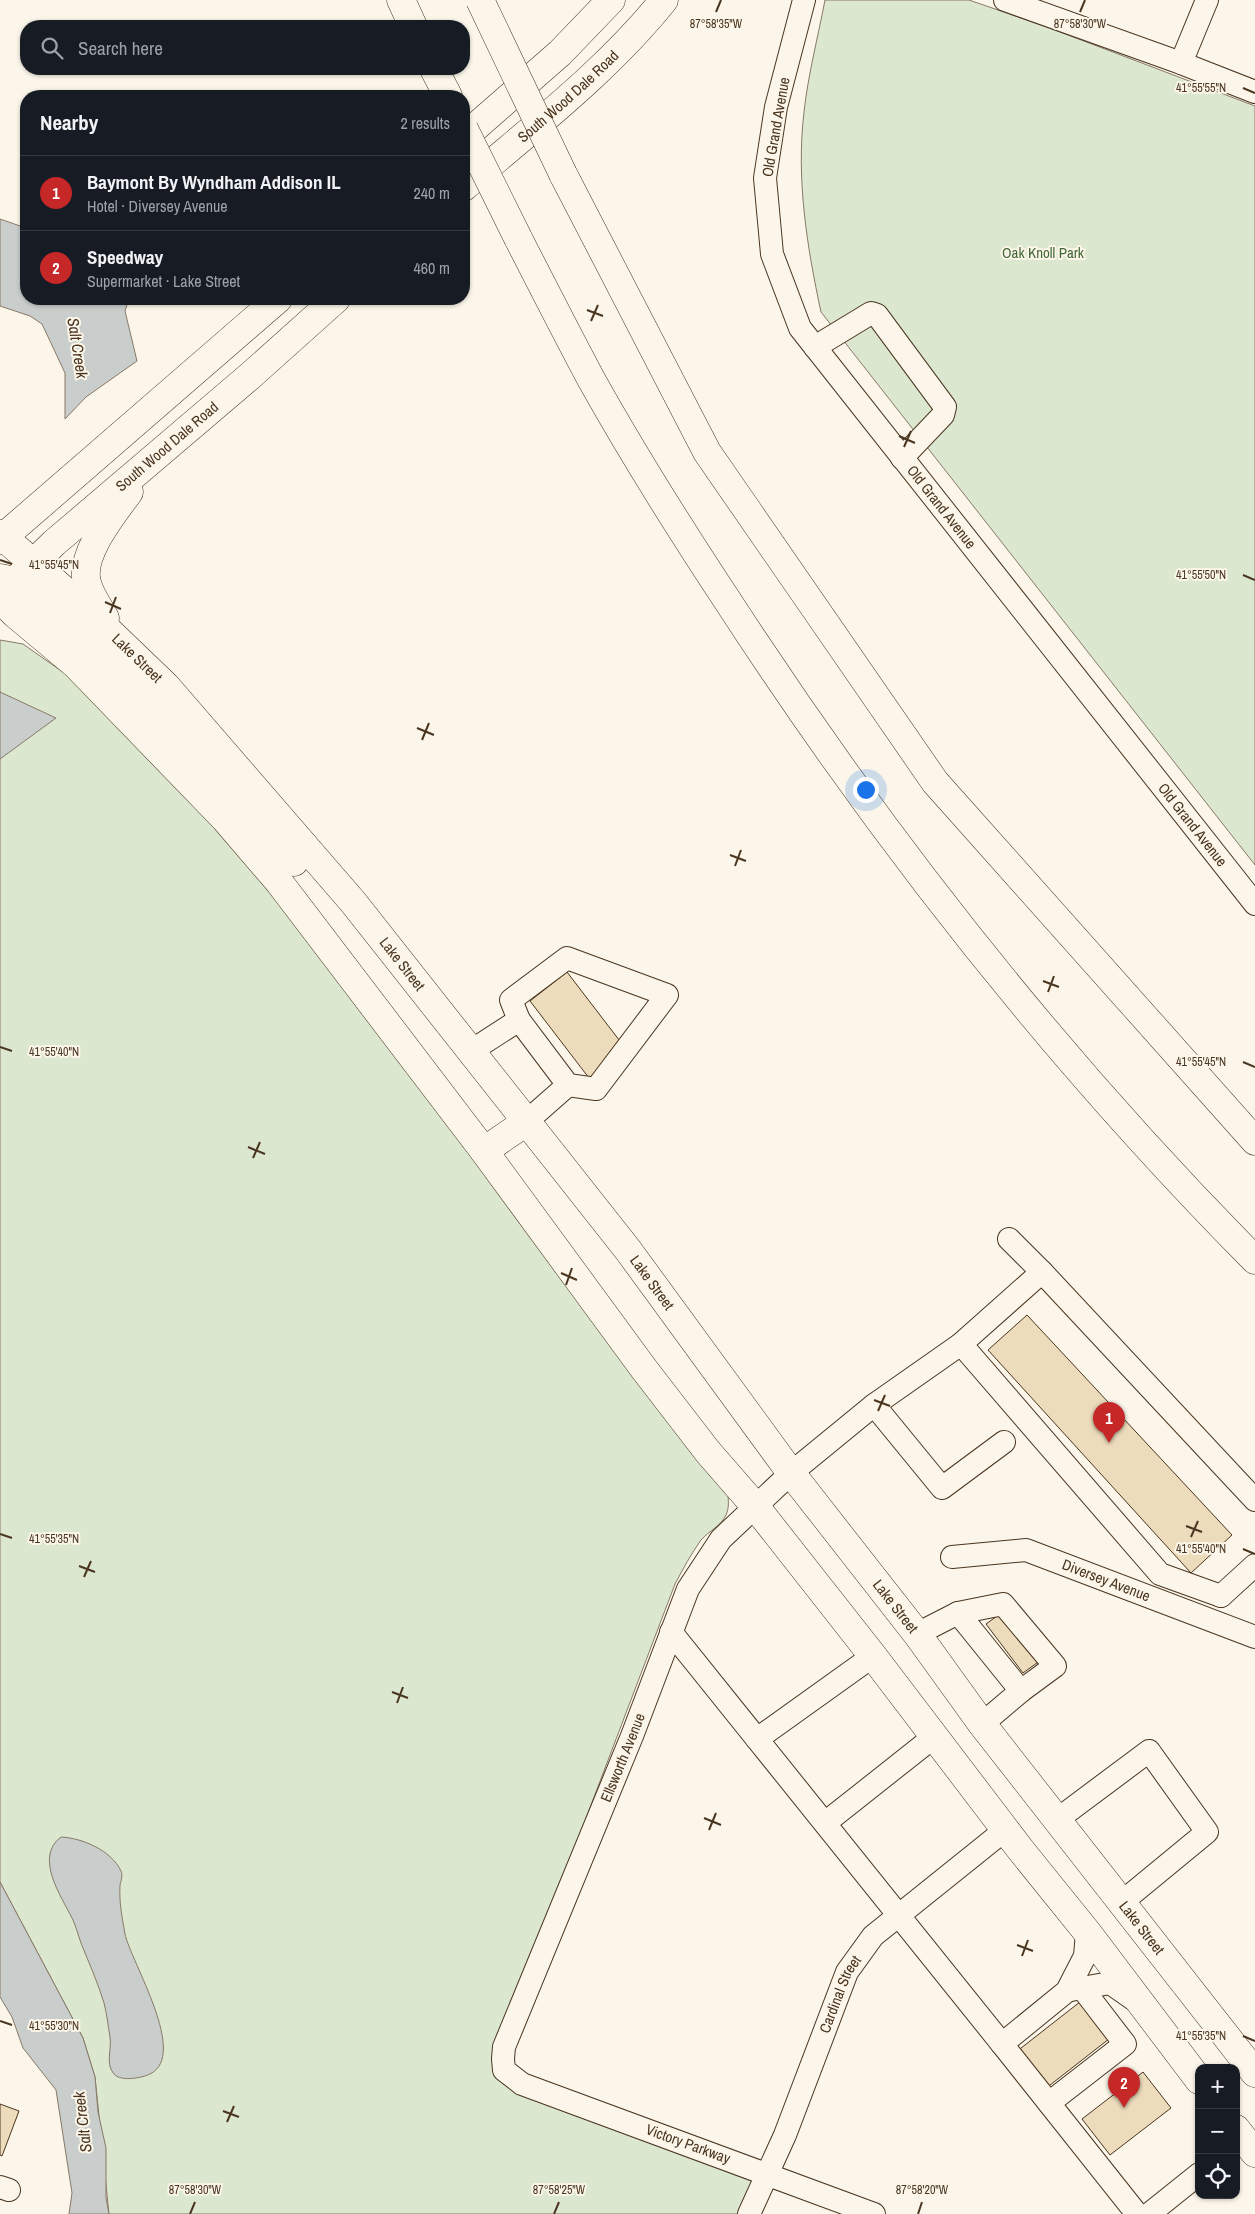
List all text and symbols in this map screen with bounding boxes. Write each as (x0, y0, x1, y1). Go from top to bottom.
text: 87°58'35"W (690, 16, 743, 32)
text: 87°58'30"W (1054, 16, 1107, 32)
search box (20, 20, 470, 75)
icon: search (38, 34, 66, 62)
text: Search here (78, 35, 163, 61)
street label: South Wood Dale Road (513, 45, 623, 147)
street label: Old Grand Avenue (756, 75, 795, 178)
text: 41°55'55"N (1176, 80, 1226, 96)
text: Nearby (40, 108, 98, 137)
text: 2 results (400, 112, 450, 134)
text: Baymont By Wyndham Addison IL (87, 169, 341, 195)
text: 1 (52, 182, 60, 204)
text: 240 m (414, 182, 450, 204)
text: Hotel · Diversey Avenue (87, 195, 228, 217)
park label: Oak Knoll Park (1002, 242, 1085, 263)
text: Speedway (87, 244, 163, 270)
text: 2 (52, 257, 60, 279)
text: 460 m (414, 257, 450, 279)
text: Supermarket · Lake Street (87, 270, 240, 292)
water label: Salt Creek (62, 316, 94, 380)
street label: South Wood Dale Road (111, 396, 223, 496)
street label: Old Grand Avenue (902, 461, 981, 553)
text: 41°55'45"N (29, 557, 79, 573)
text: 41°55'50"N (1176, 567, 1226, 583)
street label: Lake Street (107, 628, 168, 688)
your location (853, 777, 879, 803)
street label: Old Grand Avenue (1153, 778, 1232, 871)
street label: Lake Street (375, 933, 431, 995)
text: 41°55'40"N (29, 1044, 79, 1060)
text: 41°55'45"N (1176, 1054, 1226, 1070)
street label: Lake Street (625, 1251, 680, 1315)
pin: 1 (1093, 1402, 1125, 1443)
text: 41°55'35"N (29, 1531, 79, 1547)
text: 41°55'40"N (1176, 1541, 1226, 1557)
street label: Diversey Avenue (1059, 1554, 1154, 1606)
street label: Lake Street (868, 1575, 924, 1638)
street label: Ellsworth Avenue (595, 1710, 650, 1805)
street label: Lake Street (1114, 1896, 1170, 1959)
street label: Cardinal Street (814, 1950, 866, 2036)
text: 41°55'30"N (29, 2018, 79, 2034)
text: 41°55'35"N (1176, 2028, 1226, 2044)
map controls (1195, 2064, 1240, 2199)
button: + (1195, 2064, 1240, 2109)
pin: 2 (1108, 2067, 1140, 2108)
water label: Salt Creek (67, 2090, 97, 2154)
button: − (1195, 2109, 1240, 2154)
street label: Victory Parkway (643, 2119, 734, 2169)
button: locate (1195, 2154, 1240, 2199)
text: 87°58'30"W (169, 2182, 222, 2198)
text: 87°58'25"W (533, 2182, 586, 2198)
text: 87°58'20"W (896, 2182, 949, 2198)

